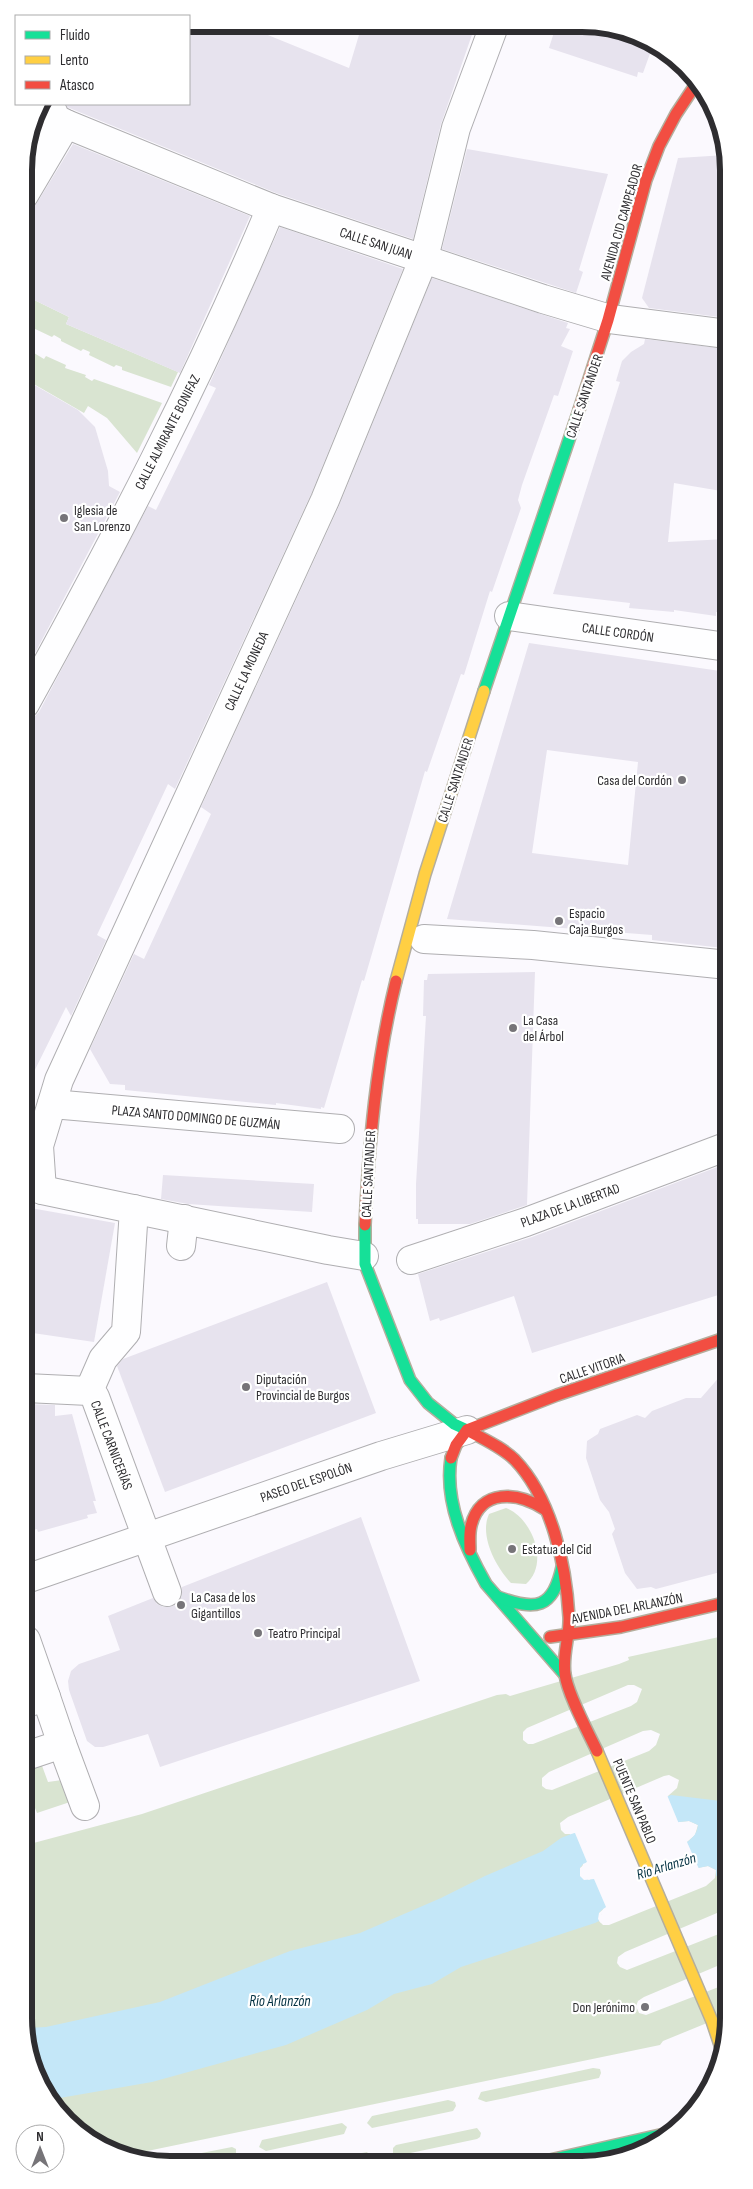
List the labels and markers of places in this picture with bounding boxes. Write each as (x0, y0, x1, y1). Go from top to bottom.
place label: Iglesia de San Lorenzo (74, 502, 131, 535)
marker: Iglesia de San Lorenzo (58, 512, 70, 524)
place label: Casa del Cordón (597, 772, 672, 789)
marker: Casa del Cordón (676, 774, 688, 786)
place label: Espacio Caja Burgos (569, 905, 623, 938)
marker: Espacio Caja Burgos (553, 915, 565, 927)
place label: La Casa del Árbol (523, 1012, 564, 1045)
marker: La Casa del Árbol (507, 1022, 519, 1034)
place label: Diputación Provincial de Burgos (256, 1371, 350, 1404)
marker: Diputación Provincial de Burgos (240, 1381, 252, 1393)
place label: Estatua del Cid (522, 1541, 592, 1558)
marker: Estatua del Cid (506, 1543, 518, 1555)
place label: La Casa de los Gigantillos (191, 1589, 255, 1622)
marker: La Casa de los Gigantillos (175, 1599, 187, 1611)
place label: Teatro Principal (268, 1625, 340, 1642)
marker: Teatro Principal (252, 1627, 264, 1639)
place label: Don Jerónimo (573, 1999, 635, 2016)
marker: Don Jerónimo (639, 2001, 651, 2013)

